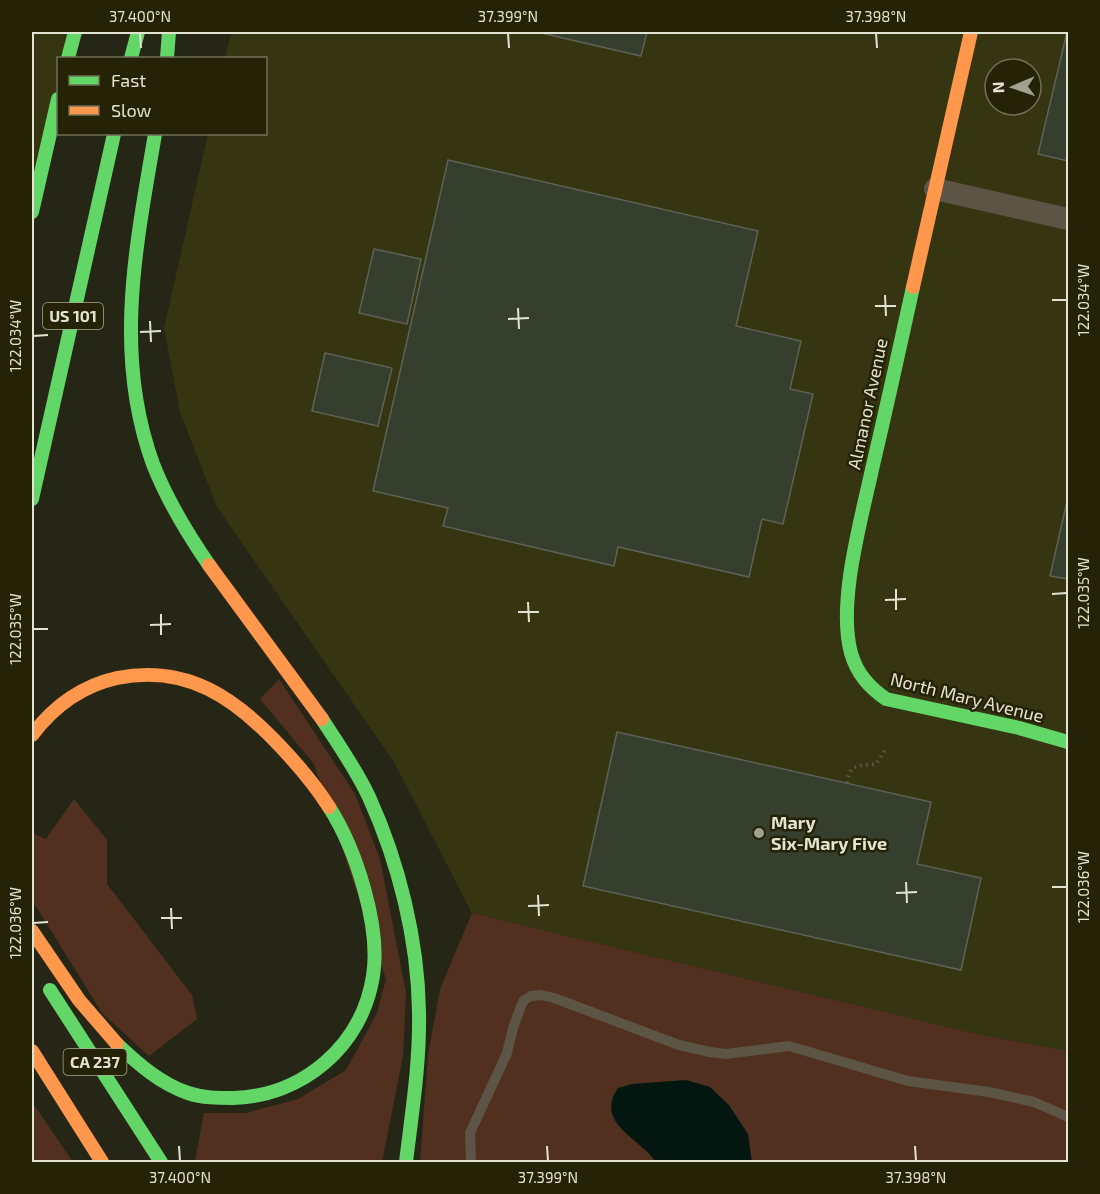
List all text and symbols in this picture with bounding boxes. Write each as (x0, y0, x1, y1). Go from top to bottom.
text: 37.400°N (109, 7, 171, 25)
text: 37.399°N (478, 7, 538, 25)
text: 37.398°N (846, 7, 906, 25)
legend (57, 57, 267, 135)
north arrow (983, 57, 1043, 117)
text: Fast (111, 69, 146, 91)
text: N (988, 81, 1007, 94)
text: Slow (111, 99, 152, 121)
text: 122.034°W (1074, 264, 1092, 336)
text: 122.034°W (6, 300, 24, 372)
road number: US 101 (43, 303, 103, 329)
street label: Almanor Avenue (842, 336, 892, 471)
text: 122.035°W (1074, 557, 1092, 629)
text: 122.035°W (6, 593, 24, 665)
street label: North Mary Avenue (888, 667, 1046, 727)
place label: Mary Six-Mary Five (771, 811, 887, 854)
marker: Mary Six-Mary Five (752, 826, 766, 840)
text: 122.036°W (1074, 851, 1092, 923)
text: 122.036°W (6, 887, 24, 959)
road number: CA 237 (64, 1049, 127, 1075)
text: 37.400°N (149, 1168, 211, 1186)
text: 37.399°N (518, 1168, 578, 1186)
text: 37.398°N (886, 1168, 946, 1186)

